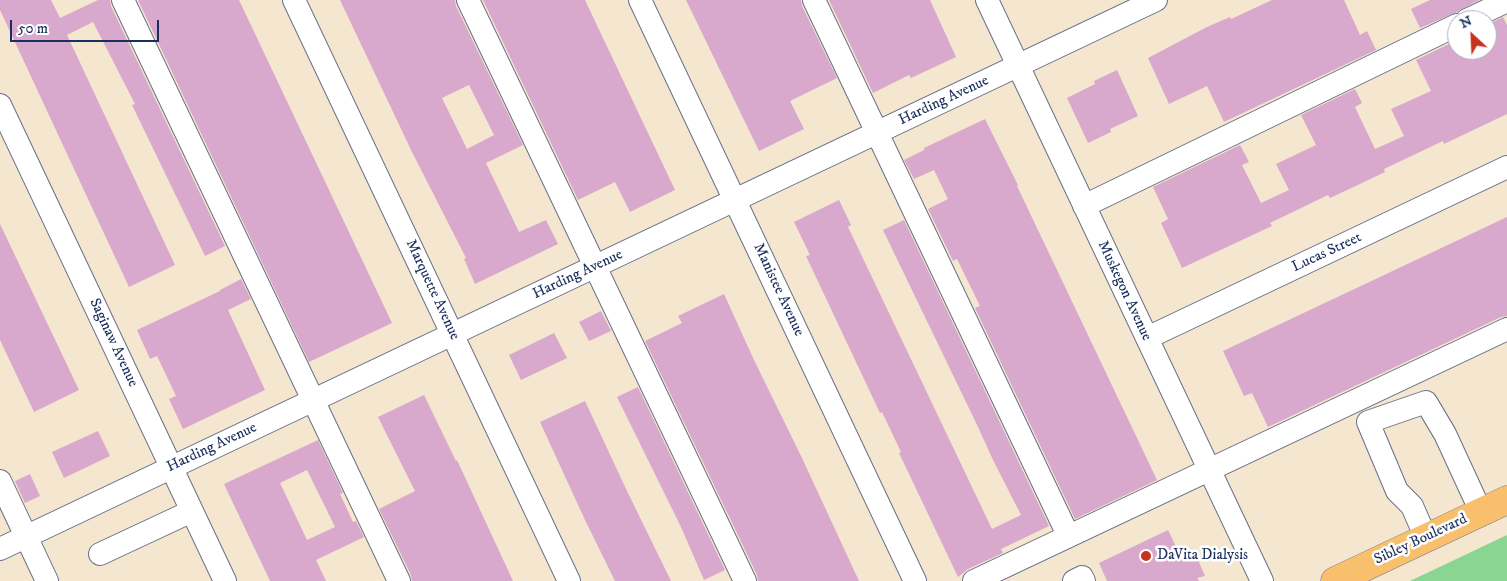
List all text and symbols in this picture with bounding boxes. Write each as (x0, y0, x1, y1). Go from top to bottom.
scale bar (12, 10, 161, 42)
north arrow (1447, 10, 1497, 60)
text: N (1457, 12, 1475, 33)
text: 50 m (18, 19, 48, 38)
street label: Harding Avenue (896, 72, 992, 130)
street label: Lucas Street (1289, 229, 1365, 277)
street label: Marquette Avenue (401, 237, 463, 343)
street label: Muskegon Avenue (1093, 238, 1155, 344)
street label: Manistee Avenue (749, 241, 807, 339)
street label: Harding Avenue (530, 246, 626, 304)
street label: Saginaw Avenue (85, 296, 141, 390)
street label: Harding Avenue (164, 419, 260, 477)
street label: Sibley Boulevard (1372, 511, 1470, 569)
place label: DaVita Dialysis (1157, 547, 1248, 565)
marker: DaVita Dialysis (1139, 549, 1153, 563)

